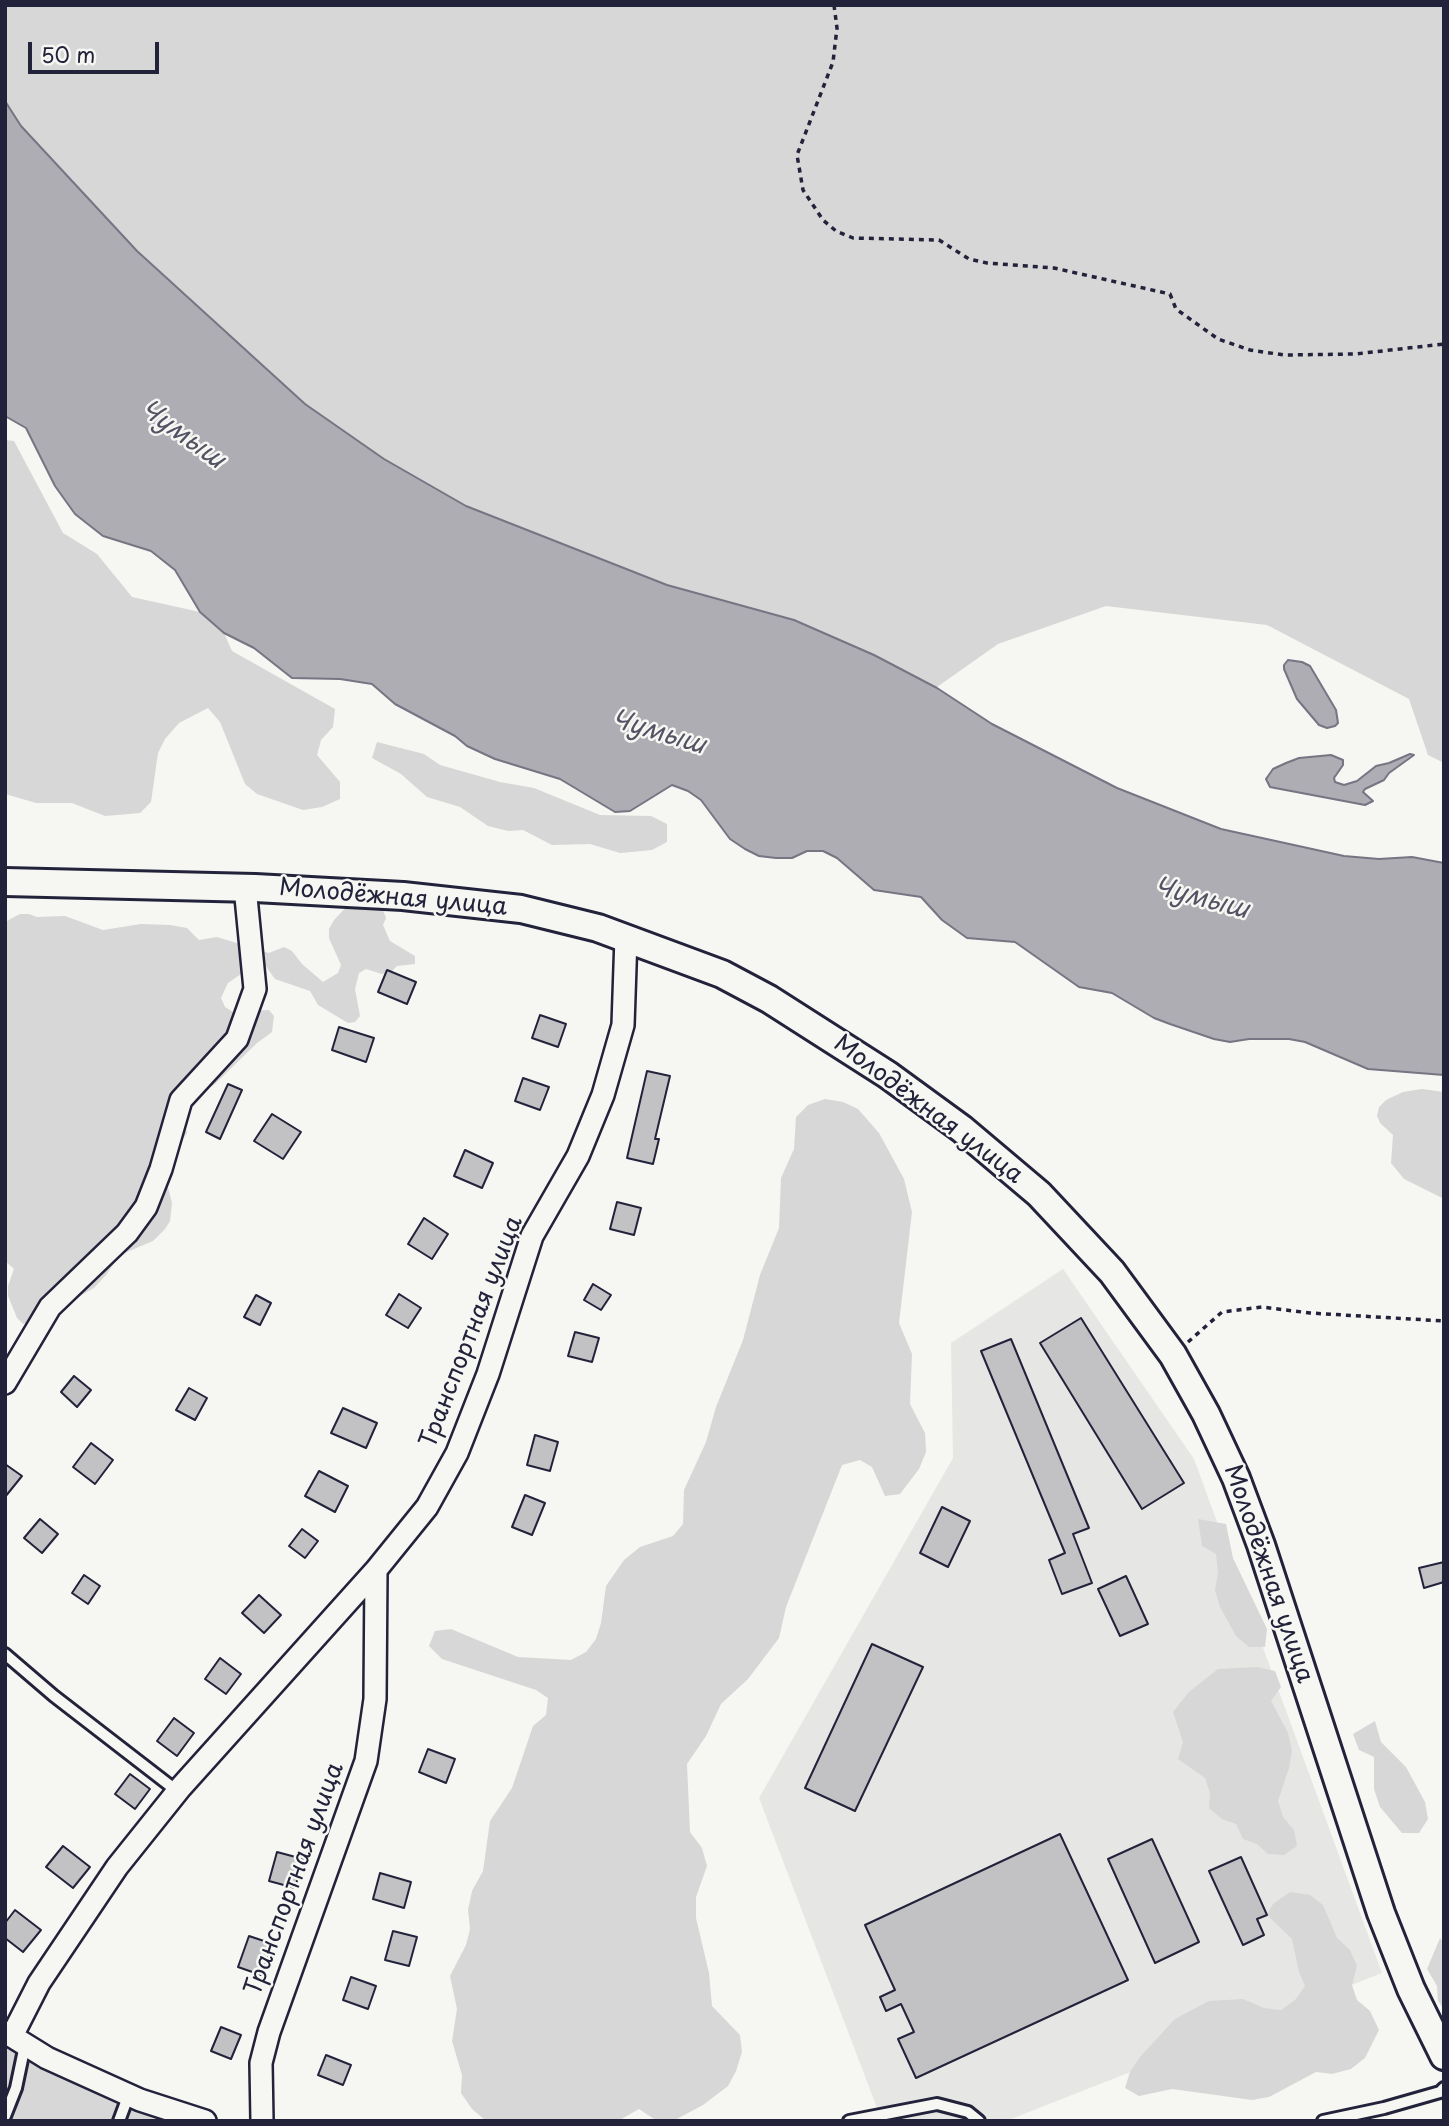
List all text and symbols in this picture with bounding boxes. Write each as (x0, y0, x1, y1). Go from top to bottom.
scale bar (32, 28, 163, 72)
text: 50 m (41, 38, 95, 70)
water label: Чумыш (134, 394, 230, 476)
water label: Чумыш (607, 704, 709, 762)
water label: Чумыш (1150, 871, 1252, 927)
street label: Молодёжная улица (278, 874, 508, 922)
street label: Молодёжная улица (828, 1030, 1028, 1190)
street label: Транспортная улица (415, 1212, 529, 1452)
street label: Молодёжная улица (1217, 1461, 1319, 1687)
street label: Транспортная улица (240, 1759, 350, 1999)

